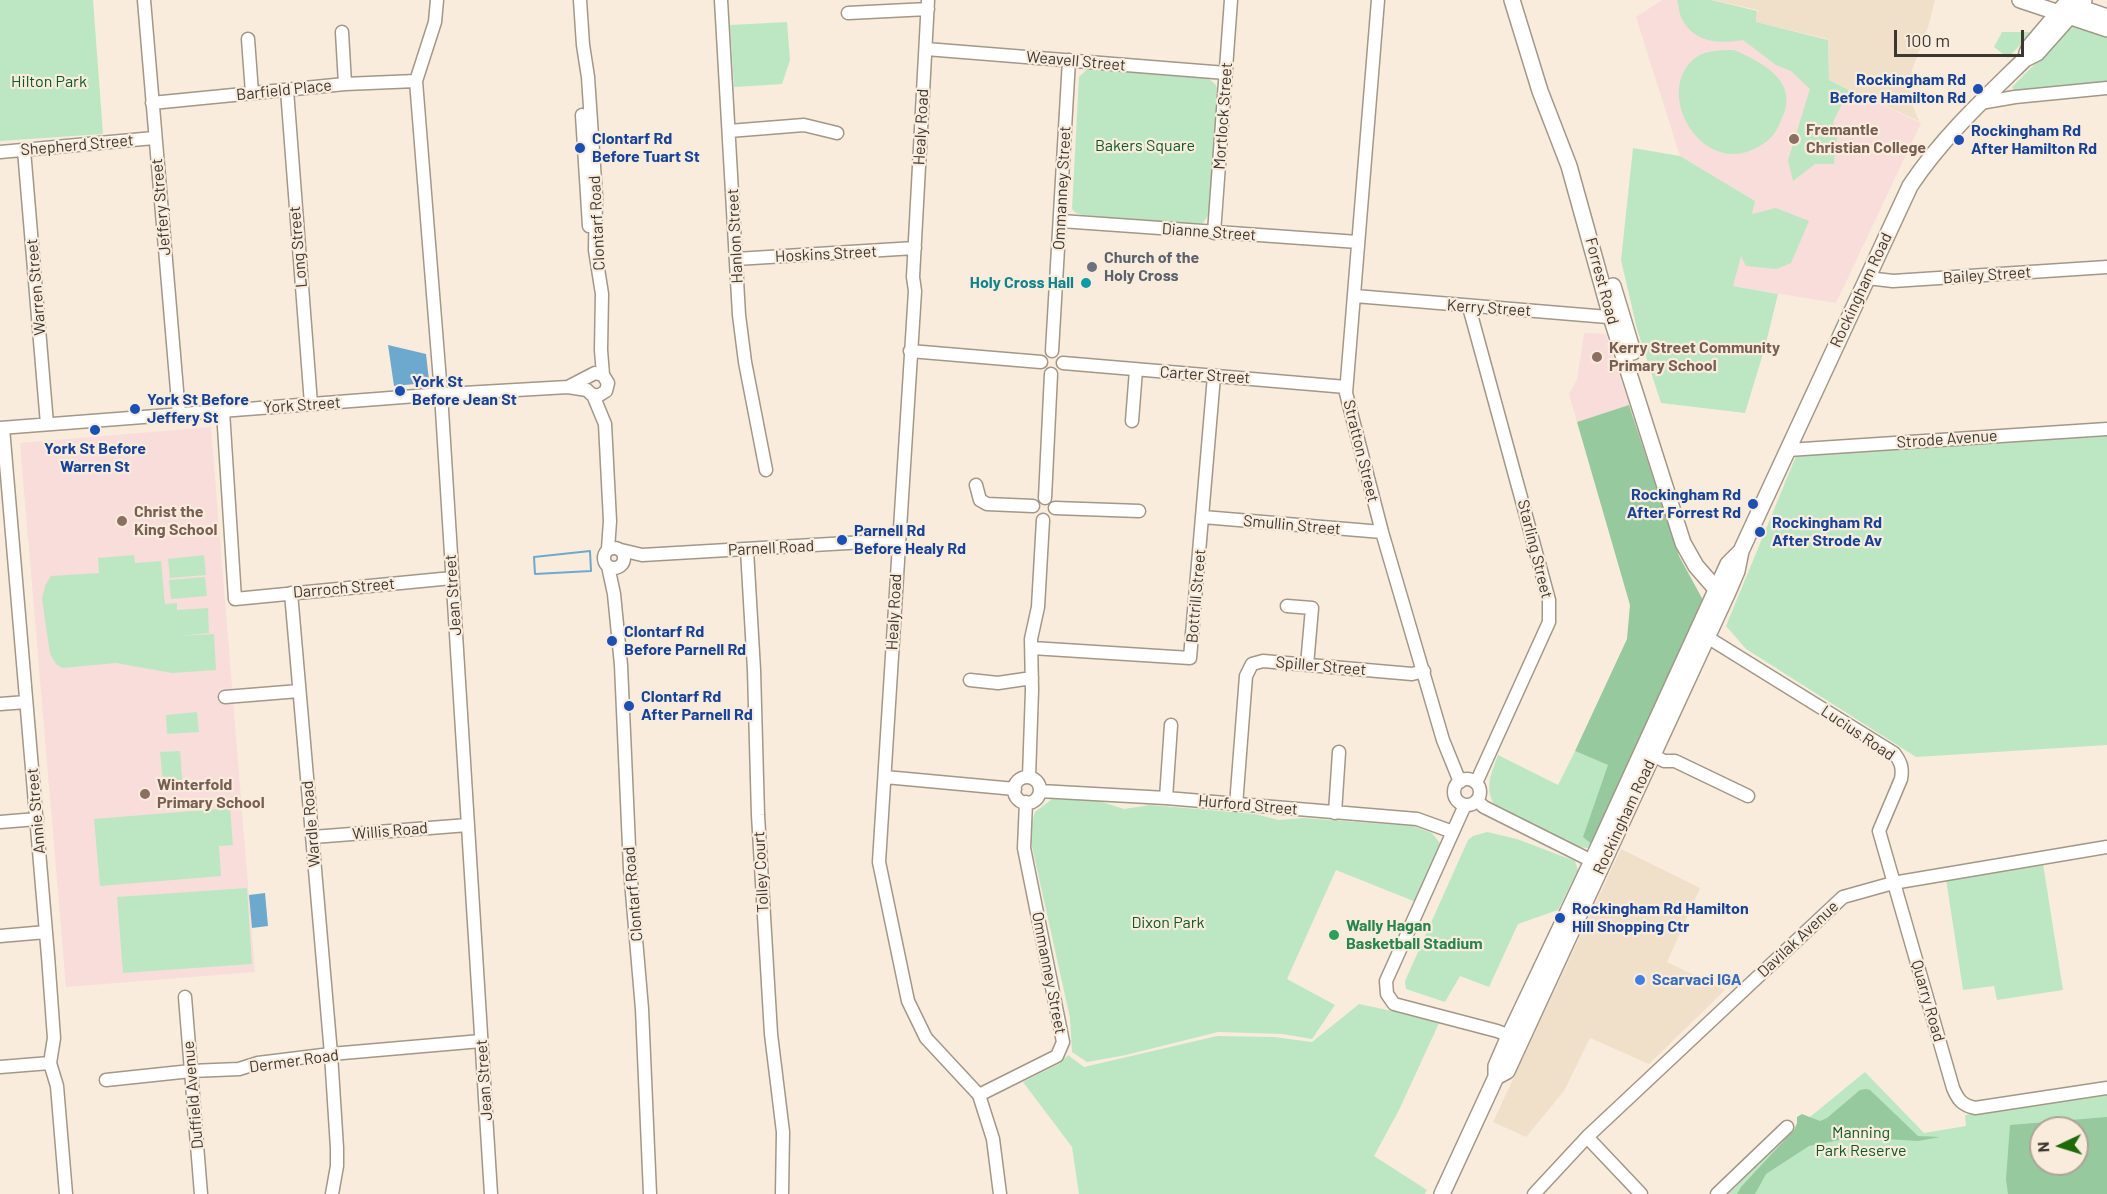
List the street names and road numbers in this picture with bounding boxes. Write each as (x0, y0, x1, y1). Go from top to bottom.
street label: Weavell Street (1025, 47, 1127, 75)
street label: Mortlock Street (1210, 62, 1236, 170)
street label: Barfield Place (235, 75, 333, 105)
street label: Healy Road (909, 88, 933, 166)
street label: Ommanney Street (1049, 125, 1075, 251)
street label: Shepherd Street (20, 130, 134, 160)
street label: Jeffery Street (147, 158, 175, 256)
street label: Clontarf Road (585, 175, 609, 271)
street label: Hanlon Street (723, 188, 747, 284)
street label: Long Street (285, 205, 311, 289)
street label: Dianne Street (1161, 219, 1257, 245)
street label: Rockingham Road (1826, 229, 1896, 351)
street label: Forrest Road (1581, 235, 1623, 327)
street label: Warren Street (22, 238, 50, 336)
street label: Hoskins Street (774, 242, 878, 266)
street label: Bailey Street (1942, 262, 2032, 288)
street label: Kerry Street (1446, 295, 1532, 321)
street label: Carter Street (1159, 362, 1251, 388)
street label: York Street (263, 393, 341, 417)
street label: Stratton Street (1339, 398, 1383, 504)
street label: Strode Avenue (1896, 426, 1998, 452)
street label: Starling Street (1513, 498, 1557, 600)
street label: Smullin Street (1242, 511, 1342, 539)
street label: Parnell Road (727, 536, 815, 560)
street label: Bottrill Street (1182, 548, 1210, 644)
street label: Jean Street (441, 554, 465, 636)
street label: Healy Road (882, 573, 906, 651)
street label: Darroch Street (292, 574, 396, 602)
street label: Spiller Street (1275, 652, 1367, 680)
street label: Lucius Road (1817, 701, 1899, 765)
street label: Rockingham Road (1589, 756, 1659, 878)
street label: Annie Street (23, 767, 49, 855)
street label: Wardle Road (298, 780, 324, 868)
street label: Hurford Street (1197, 791, 1299, 819)
street label: Willis Road (351, 818, 429, 844)
street label: Tolley Court (749, 831, 773, 913)
street label: Clontarf Road (619, 846, 647, 942)
street label: Davilak Avenue (1754, 897, 1842, 981)
street label: Ommanney Street (1028, 910, 1070, 1036)
street label: Quarry Road (1907, 958, 1949, 1044)
street label: Jean Street (472, 1039, 496, 1121)
street label: Duffield Avenue (179, 1040, 207, 1150)
street label: Dermer Road (248, 1045, 340, 1077)

